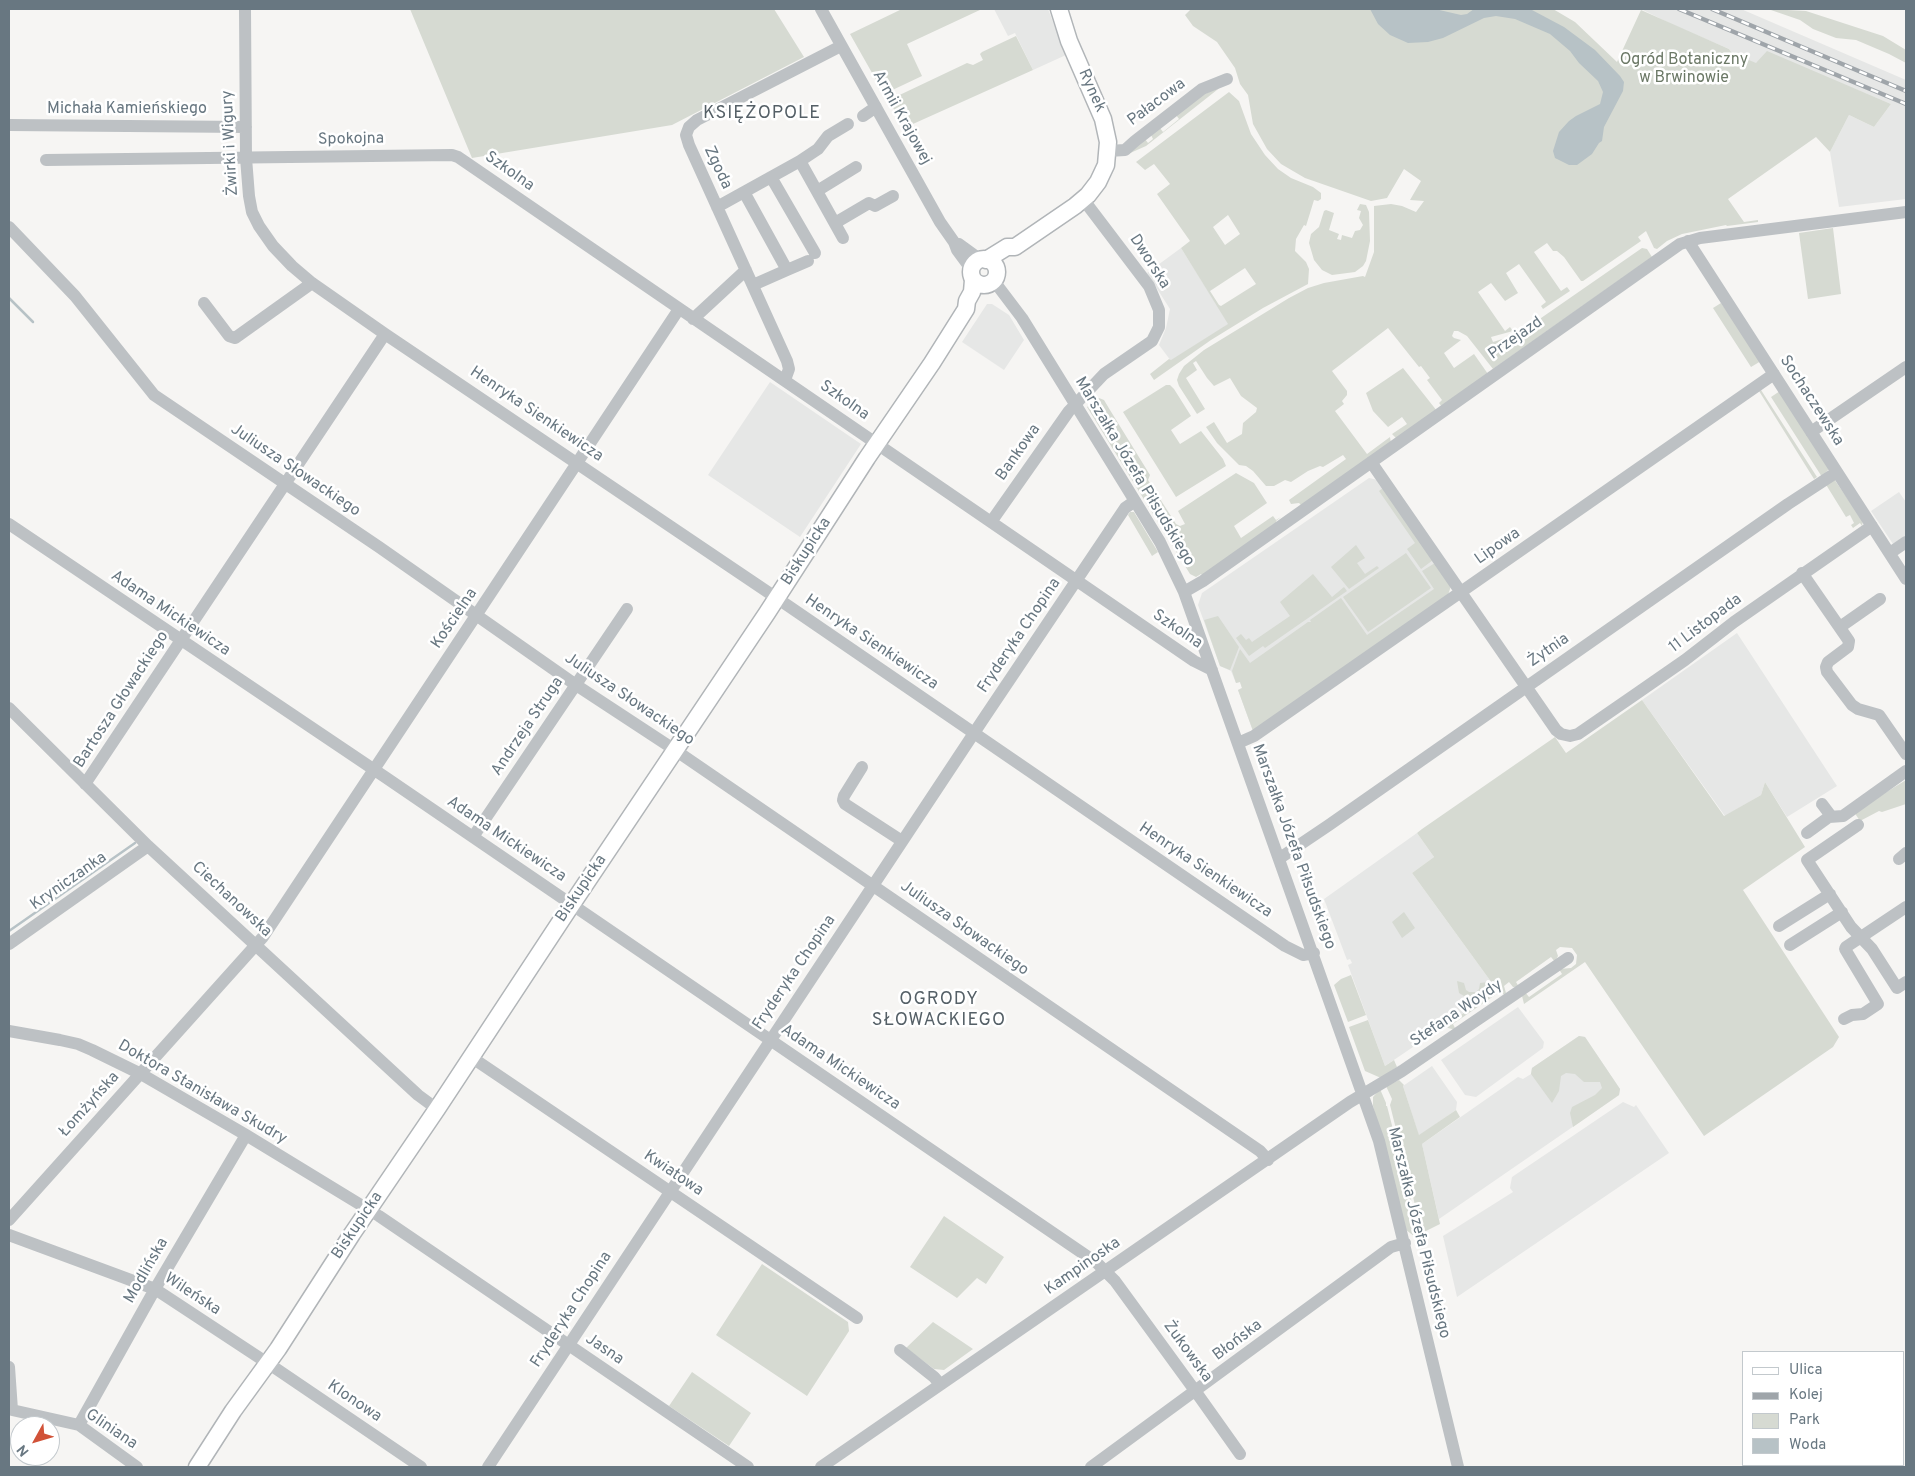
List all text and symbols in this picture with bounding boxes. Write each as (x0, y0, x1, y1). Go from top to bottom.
park label: Ogród Botaniczny w Brwinowie (1620, 51, 1748, 89)
street label: Rynek (1073, 66, 1109, 116)
street label: Armii Krajowej (867, 68, 935, 168)
street label: Pałacowa (1124, 75, 1190, 131)
street label: Żwirki i Wigury (219, 90, 243, 196)
street label: Michała Kamieńskiego (47, 100, 207, 120)
district label: KSIĘŻOPOLE (702, 103, 822, 125)
street label: Spokojna (318, 130, 384, 150)
street label: Zgoda (699, 143, 735, 193)
street label: Szkolna (480, 148, 538, 196)
street label: Dworska (1124, 231, 1174, 293)
street label: Przejazd (1485, 313, 1547, 365)
street label: Sochaczewska (1775, 352, 1847, 450)
street label: Henryka Sienkiewicza (466, 363, 606, 467)
street label: Marszałka Józefa Piłsudskiego (1070, 374, 1198, 570)
street label: Szkolna (815, 377, 873, 425)
street label: Juliusza Słowackiego (226, 420, 364, 522)
street label: Bankowa (993, 421, 1045, 485)
street label: Biskupicka (778, 514, 836, 590)
street label: Lipowa (1472, 525, 1524, 569)
street label: Adama Mickiewicza (107, 567, 233, 661)
street label: Fryderyka Chopina (974, 575, 1066, 697)
street label: Kościelna (428, 585, 482, 653)
street label: 11 Listopada (1666, 590, 1746, 658)
street label: Henryka Sienkiewicza (801, 591, 941, 695)
street label: Szkolna (1148, 606, 1206, 654)
street label: Bartosza Głowackiego (71, 628, 173, 772)
street label: Żytnia (1525, 630, 1573, 672)
street label: Juliusza Słowackiego (560, 649, 698, 751)
street label: Andrzeja Struga (488, 674, 568, 780)
street label: Marszałka Józefa Piłsudskiego (1247, 742, 1339, 952)
street label: Adama Mickiewicza (443, 793, 569, 887)
street label: Henryka Sienkiewicza (1135, 819, 1275, 923)
street label: Kryniczanka (27, 849, 111, 915)
street label: Biskupicka (552, 852, 612, 926)
street label: Ciechanowska (187, 858, 275, 942)
street label: Juliusza Słowackiego (896, 877, 1032, 981)
street label: Fryderyka Chopina (749, 912, 841, 1034)
street label: Stefana Woydy (1407, 976, 1507, 1052)
district label: OGRODY SŁOWACKIEGO (870, 989, 1008, 1032)
street label: Adama Mickiewicza (777, 1021, 903, 1115)
street label: Doktora Stanisława Skudry (114, 1037, 290, 1149)
street label: Łomżyńska (56, 1068, 124, 1142)
street label: Marszałka Józefa Piłsudskiego (1382, 1125, 1454, 1341)
street label: Kwiatowa (639, 1147, 707, 1201)
street label: Biskupicka (328, 1189, 388, 1263)
street label: Kampinoska (1042, 1234, 1124, 1300)
street label: Modlińska (121, 1235, 173, 1307)
street label: Fryderyka Chopina (527, 1248, 617, 1372)
street label: Wileńska (160, 1270, 224, 1320)
street label: Błońska (1210, 1316, 1266, 1366)
street label: Żukowska (1158, 1317, 1216, 1387)
street label: Jasna (581, 1330, 627, 1370)
legend (1742, 1351, 1905, 1466)
text: Ulica (1789, 1361, 1822, 1380)
street label: Klonowa (323, 1377, 385, 1427)
text: Kolej (1789, 1386, 1823, 1405)
street label: Gliniana (81, 1406, 141, 1454)
text: Park (1789, 1411, 1820, 1430)
north arrow (10, 1416, 60, 1466)
text: Woda (1789, 1436, 1826, 1455)
text: N (14, 1441, 34, 1459)

